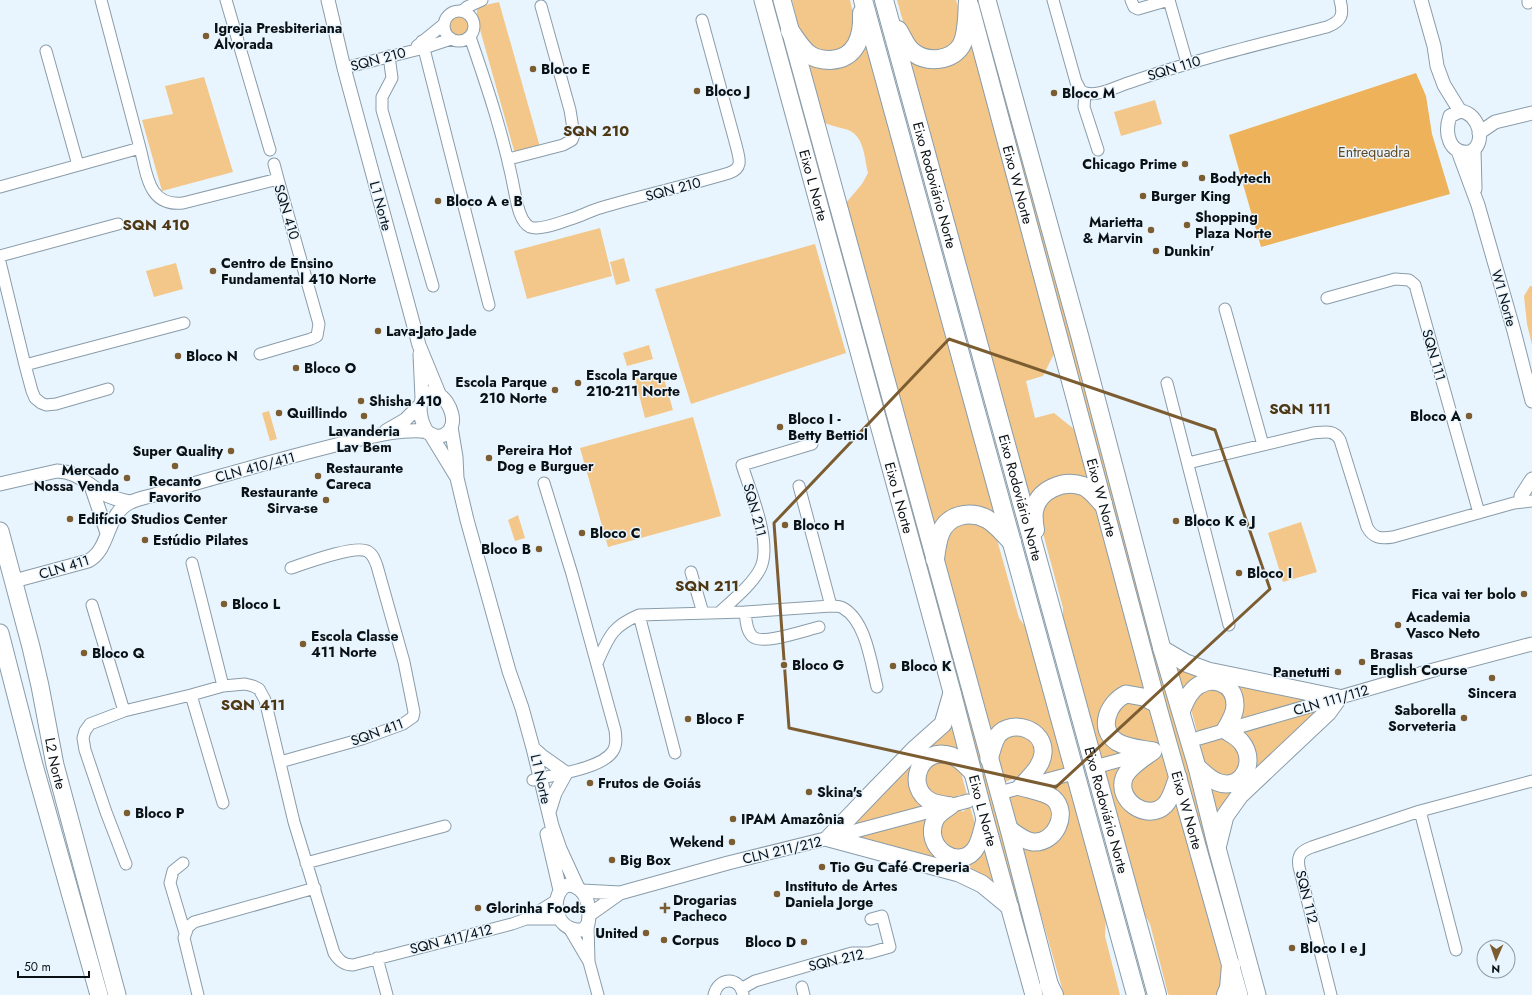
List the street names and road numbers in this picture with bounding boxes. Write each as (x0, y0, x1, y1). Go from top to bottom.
street label: SQN 210 (348, 42, 408, 76)
street label: SQN 110 (1145, 50, 1203, 86)
street label: Eixo Rodoviário Norte (908, 120, 962, 251)
street label: Eixo W Norte (998, 143, 1038, 226)
street label: Eixo L Norte (794, 147, 833, 223)
street label: SQN 210 (643, 172, 703, 206)
street label: L1 Norte (365, 179, 397, 233)
street label: SQN 410 (269, 182, 305, 242)
street label: W1 Norte (1486, 267, 1522, 329)
street label: SQN 111 (1417, 327, 1451, 383)
street label: Eixo Rodoviário Norte (994, 432, 1047, 563)
street label: CLN 410/411 (213, 447, 297, 487)
street label: Eixo W Norte (1082, 456, 1122, 539)
street label: Eixo L Norte (880, 460, 918, 536)
street label: SQN 211 (738, 481, 772, 539)
street label: CLN 411 (36, 550, 92, 584)
street label: CLN 111/112 (1291, 680, 1371, 720)
street label: SQN 411 (348, 713, 406, 751)
street label: L2 Norte (40, 736, 71, 791)
street label: Eixo Rodoviário Norte (1079, 744, 1133, 876)
street label: L1 Norte (526, 752, 556, 806)
street label: Eixo W Norte (1166, 769, 1208, 852)
street label: Eixo L Norte (964, 773, 1002, 849)
street label: CLN 211/212 (740, 831, 824, 869)
street label: SQN 112 (1291, 868, 1323, 926)
street label: SQN 411/412 (408, 919, 494, 959)
street label: SQN 212 (806, 944, 866, 976)

